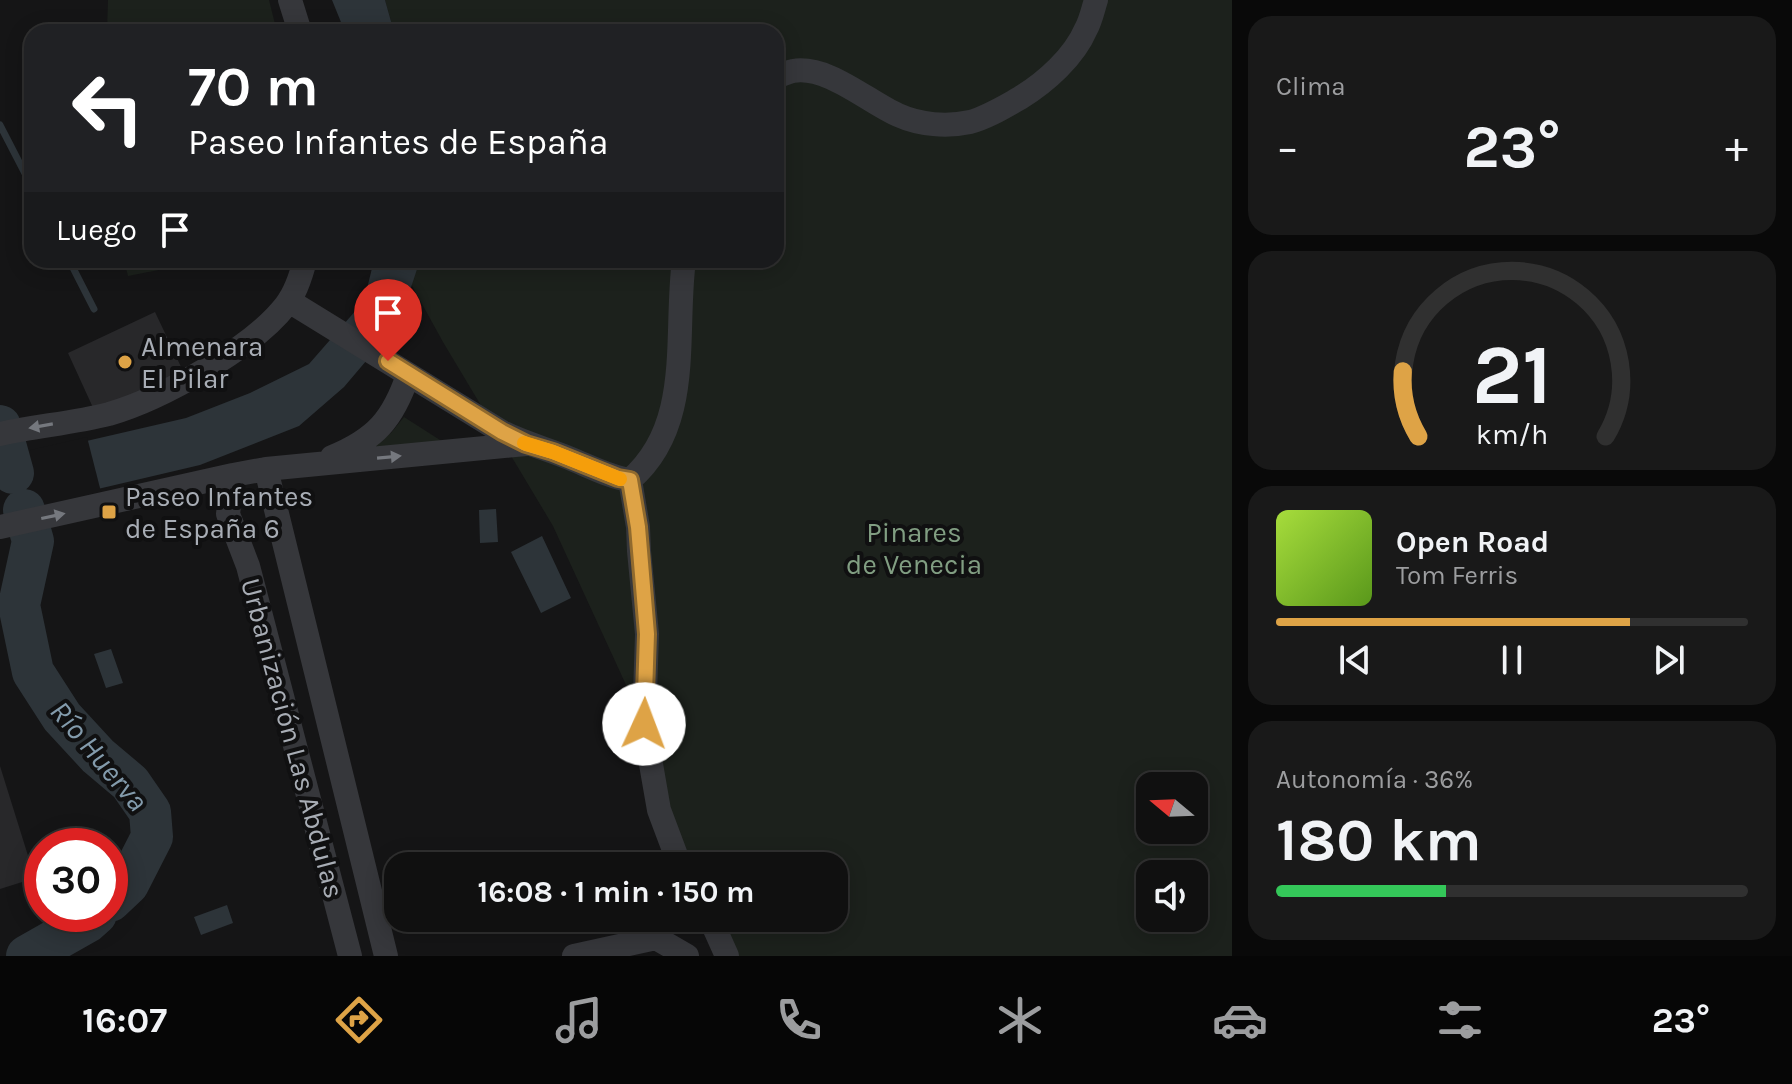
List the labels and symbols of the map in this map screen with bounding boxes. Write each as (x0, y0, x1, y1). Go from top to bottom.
pin (354, 279, 422, 361)
place label: Almenara El Pilar (141, 330, 263, 395)
marker: Almenara El Pilar (116, 353, 134, 371)
one-way arrow (28, 420, 53, 432)
one-way arrow (377, 451, 402, 464)
place label: Paseo Infantes de España 6 (125, 480, 313, 545)
marker: Paseo Infantes de España 6 (100, 503, 118, 521)
one-way arrow (40, 509, 65, 522)
park label: Pinares de Venecia (846, 516, 982, 581)
street label: Urbanización Las Abdulas (234, 574, 351, 902)
position arrow (602, 682, 686, 766)
water label: Río Huerva (42, 693, 156, 819)
north arrow (1136, 772, 1208, 844)
speed limit sign: 30 (24, 828, 128, 932)

